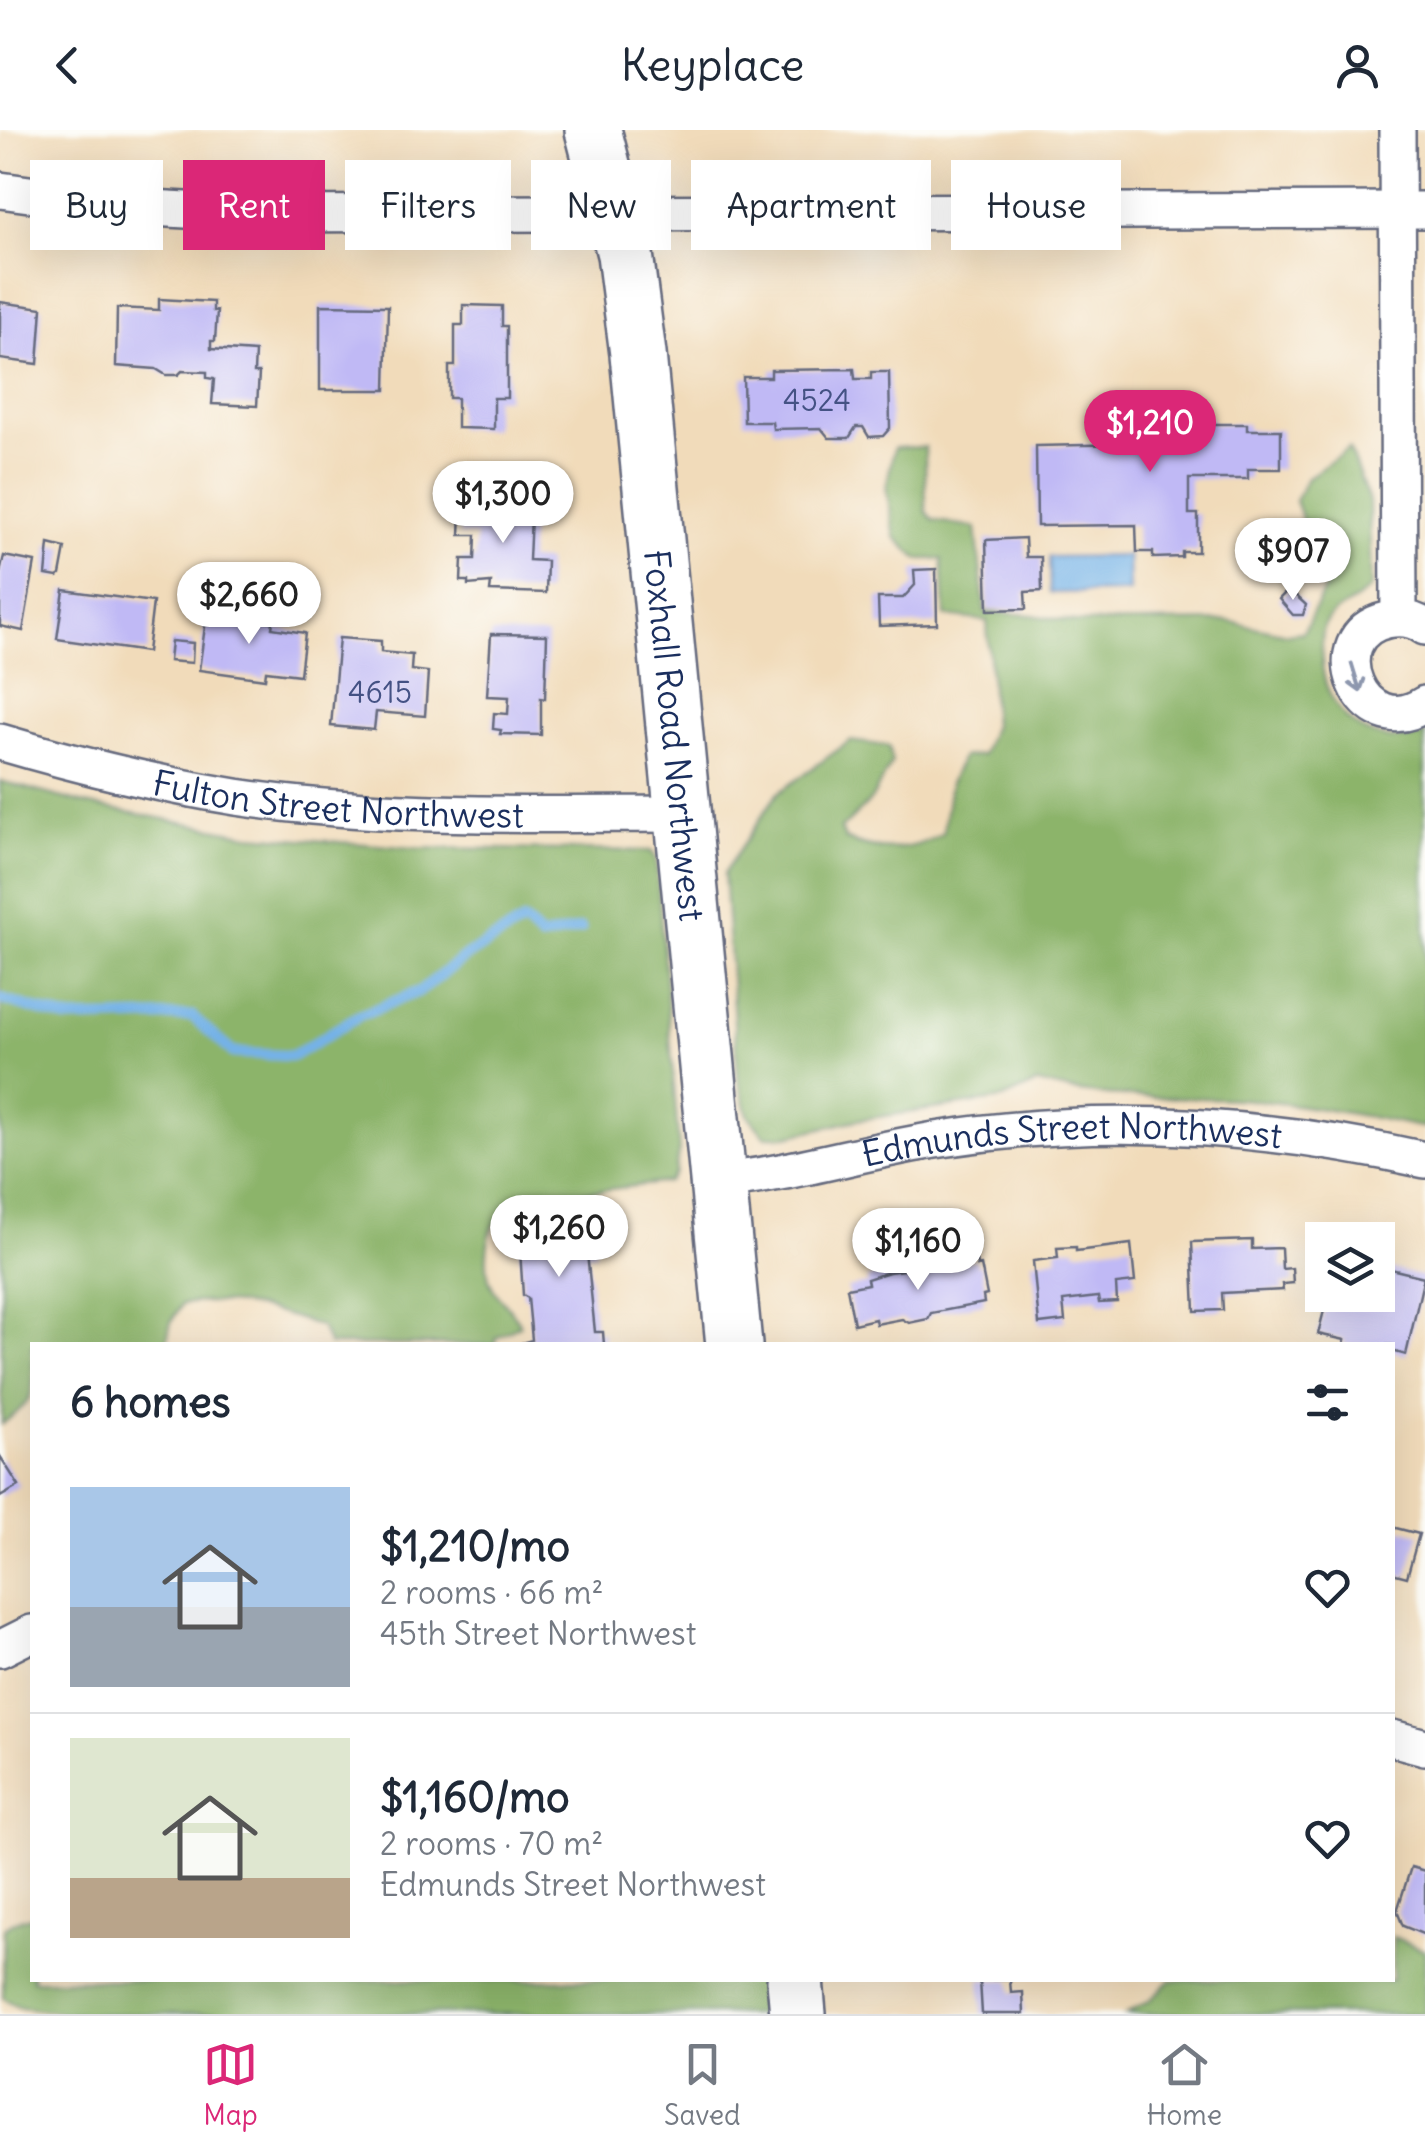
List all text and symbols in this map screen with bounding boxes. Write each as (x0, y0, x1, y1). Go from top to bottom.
text: Keyplace (620, 37, 805, 93)
icon: back (40, 38, 95, 93)
icon: person (1330, 38, 1385, 93)
chip: Buy (30, 160, 163, 250)
chip: Rent (183, 160, 325, 250)
chip: Filters (345, 160, 511, 250)
chip: New (531, 160, 671, 250)
chip: Apartment (691, 160, 931, 250)
chip: House (951, 160, 1121, 250)
house number: 4524 (783, 381, 851, 419)
pin: $1,210 (1069, 390, 1231, 475)
text: $1,210 (1106, 402, 1194, 443)
pin: $1,300 (422, 461, 584, 546)
text: $1,300 (455, 473, 551, 514)
pin: $907 (1234, 518, 1352, 603)
text: $907 (1257, 530, 1329, 571)
street label: Foxhall Road Northwest (635, 548, 715, 923)
pin: $2,660 (168, 562, 330, 647)
text: $2,660 (199, 574, 299, 615)
one-way arrow (1348, 662, 1366, 693)
house number: 4615 (348, 673, 412, 711)
street label: Fulton Street Northwest (149, 760, 524, 836)
street label: Edmunds Street Northwest (858, 1103, 1285, 1176)
pin: $1,260 (478, 1195, 640, 1280)
text: $1,260 (512, 1207, 606, 1248)
pin: $1,160 (837, 1208, 999, 1293)
text: $1,160 (874, 1220, 962, 1261)
map controls (1305, 1222, 1395, 1312)
button: layers (1305, 1222, 1395, 1312)
icon: filters (1300, 1375, 1355, 1430)
text: 6 homes (70, 1376, 231, 1428)
text: $1,210/mo (380, 1520, 570, 1572)
icon: home (150, 1527, 270, 1647)
icon: heart (1300, 1560, 1355, 1615)
text: 2 rooms · 66 m² (380, 1572, 603, 1613)
text: 45th Street Northwest (380, 1613, 696, 1654)
text: $1,160/mo (380, 1771, 570, 1823)
icon: home (150, 1778, 270, 1898)
icon: heart (1300, 1811, 1355, 1866)
text: 2 rooms · 70 m² (380, 1823, 603, 1864)
text: Edmunds Street Northwest (380, 1864, 766, 1905)
tab: Map (203, 2037, 258, 2133)
tab: Saved (664, 2037, 741, 2133)
tab: Home (1147, 2037, 1222, 2133)

